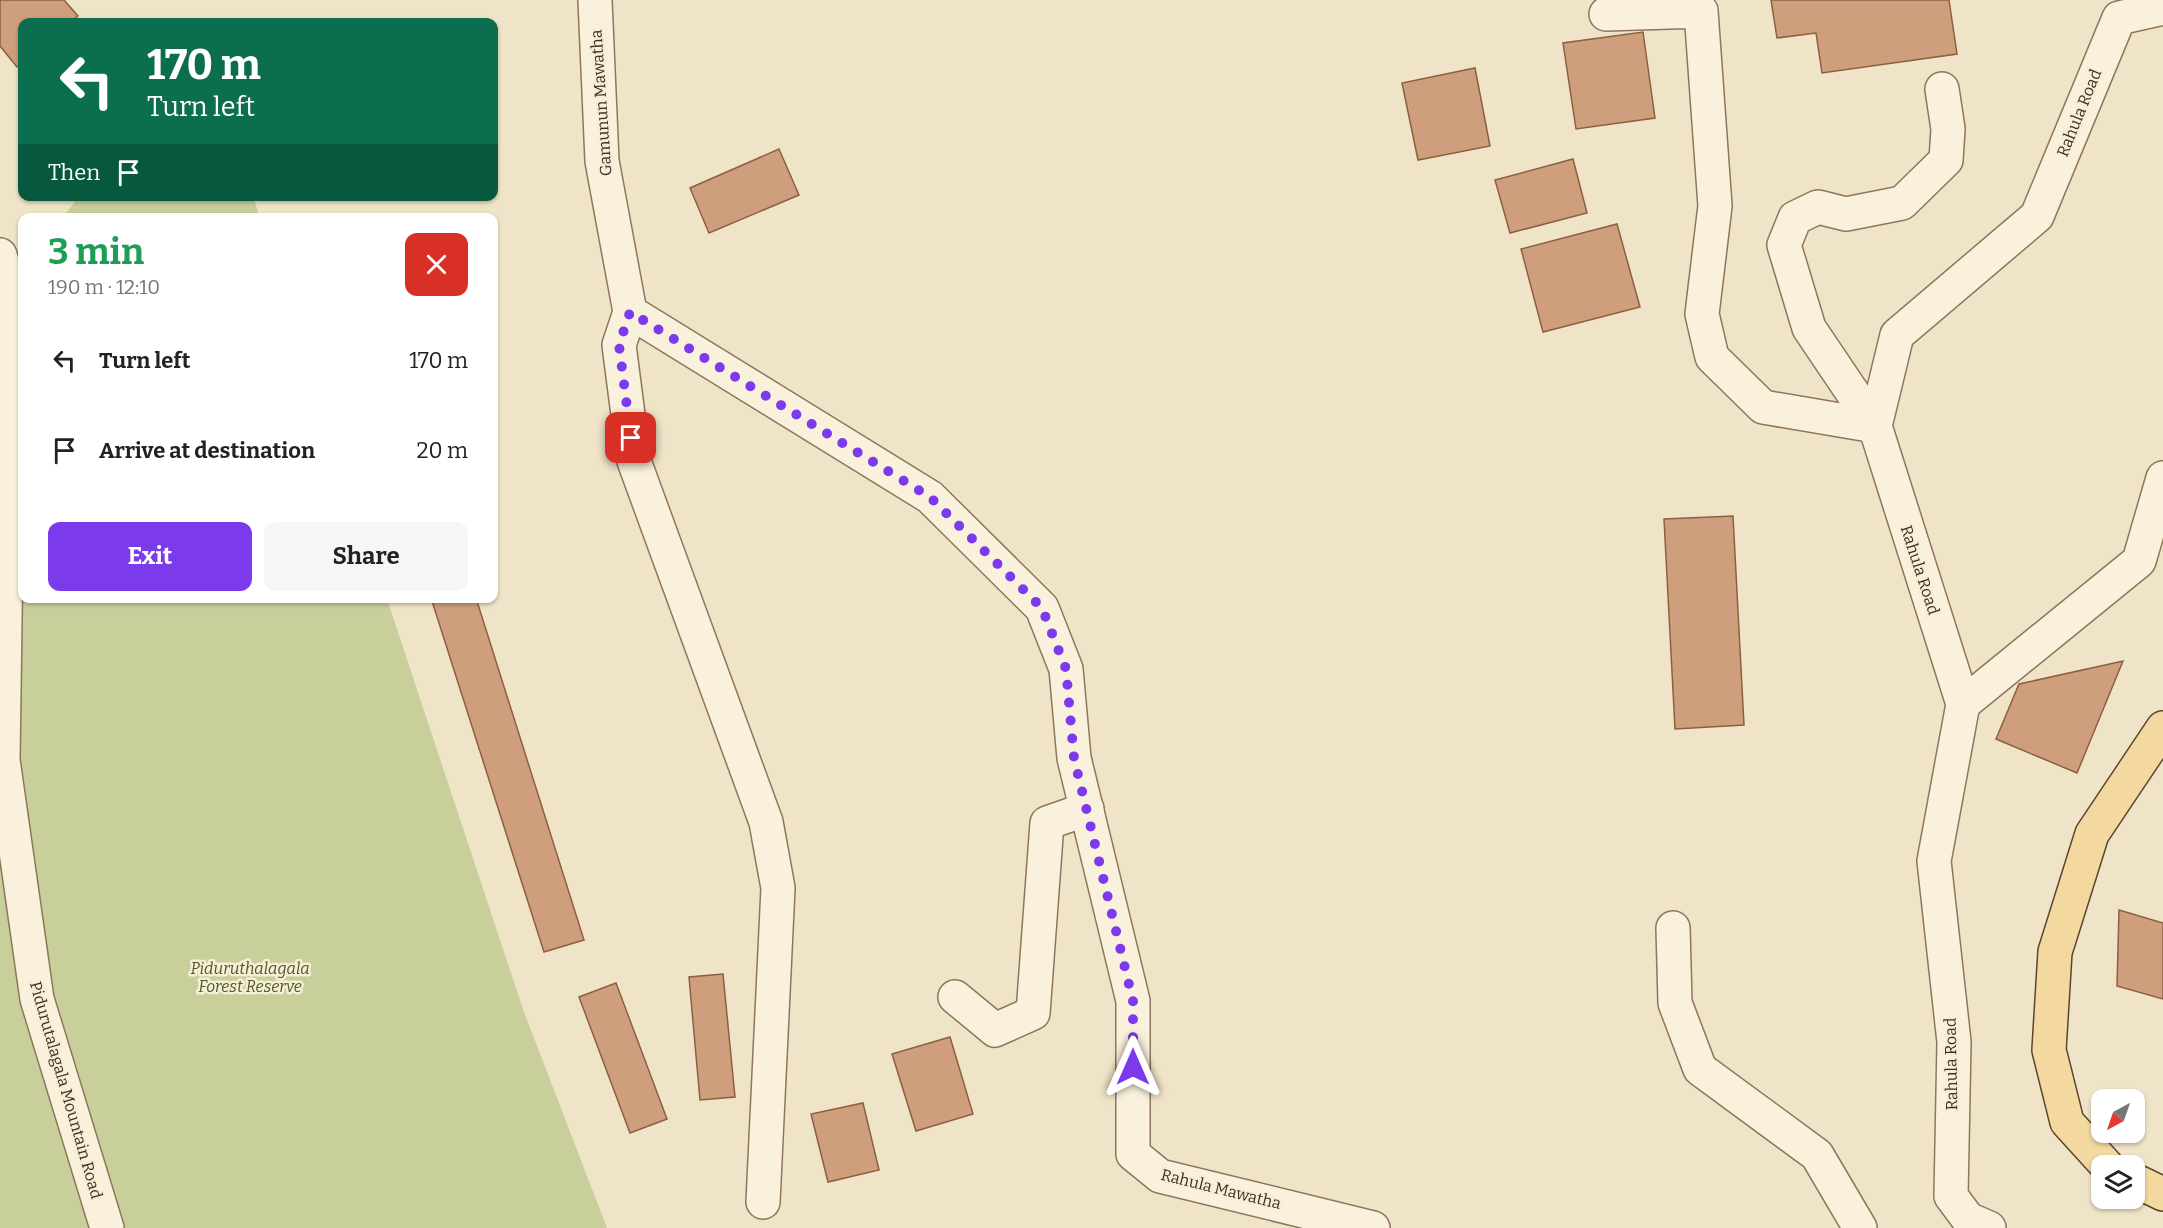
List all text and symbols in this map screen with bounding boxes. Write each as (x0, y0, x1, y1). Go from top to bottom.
street label: Gamunun Mawatha (586, 29, 616, 177)
text: 170 m (147, 40, 261, 90)
icon: left (48, 42, 126, 120)
street label: Rahula Road (2053, 66, 2105, 160)
text: Turn left (147, 91, 255, 123)
icon: arrive (112, 156, 145, 189)
text: Then (48, 159, 100, 186)
text: 3 min (48, 230, 144, 274)
button: close (405, 233, 468, 296)
text: 190 m · 12:10 (48, 275, 160, 299)
icon: left (48, 344, 81, 377)
text: Turn left (99, 347, 191, 374)
text: 170 m (409, 347, 468, 374)
pin (605, 412, 656, 463)
icon: arrive (614, 421, 647, 454)
icon: arrive (48, 434, 81, 467)
text: Arrive at destination (99, 437, 315, 464)
text: 20 m (417, 437, 468, 464)
button: Exit (48, 522, 252, 591)
button: Share (264, 522, 468, 591)
street label: Rahula Road (1897, 523, 1944, 618)
park label: Piduruthalagala Forest Reserve (190, 959, 310, 996)
street label: Pidurutalagala Mountain Road (26, 979, 106, 1201)
street label: Rahula Road (1941, 1017, 1961, 1111)
position arrow (1101, 1035, 1165, 1099)
north arrow (2091, 1089, 2145, 1143)
map controls (2091, 1089, 2145, 1209)
button: layers (2091, 1155, 2145, 1209)
street label: Rahula Mawatha (1159, 1165, 1283, 1213)

